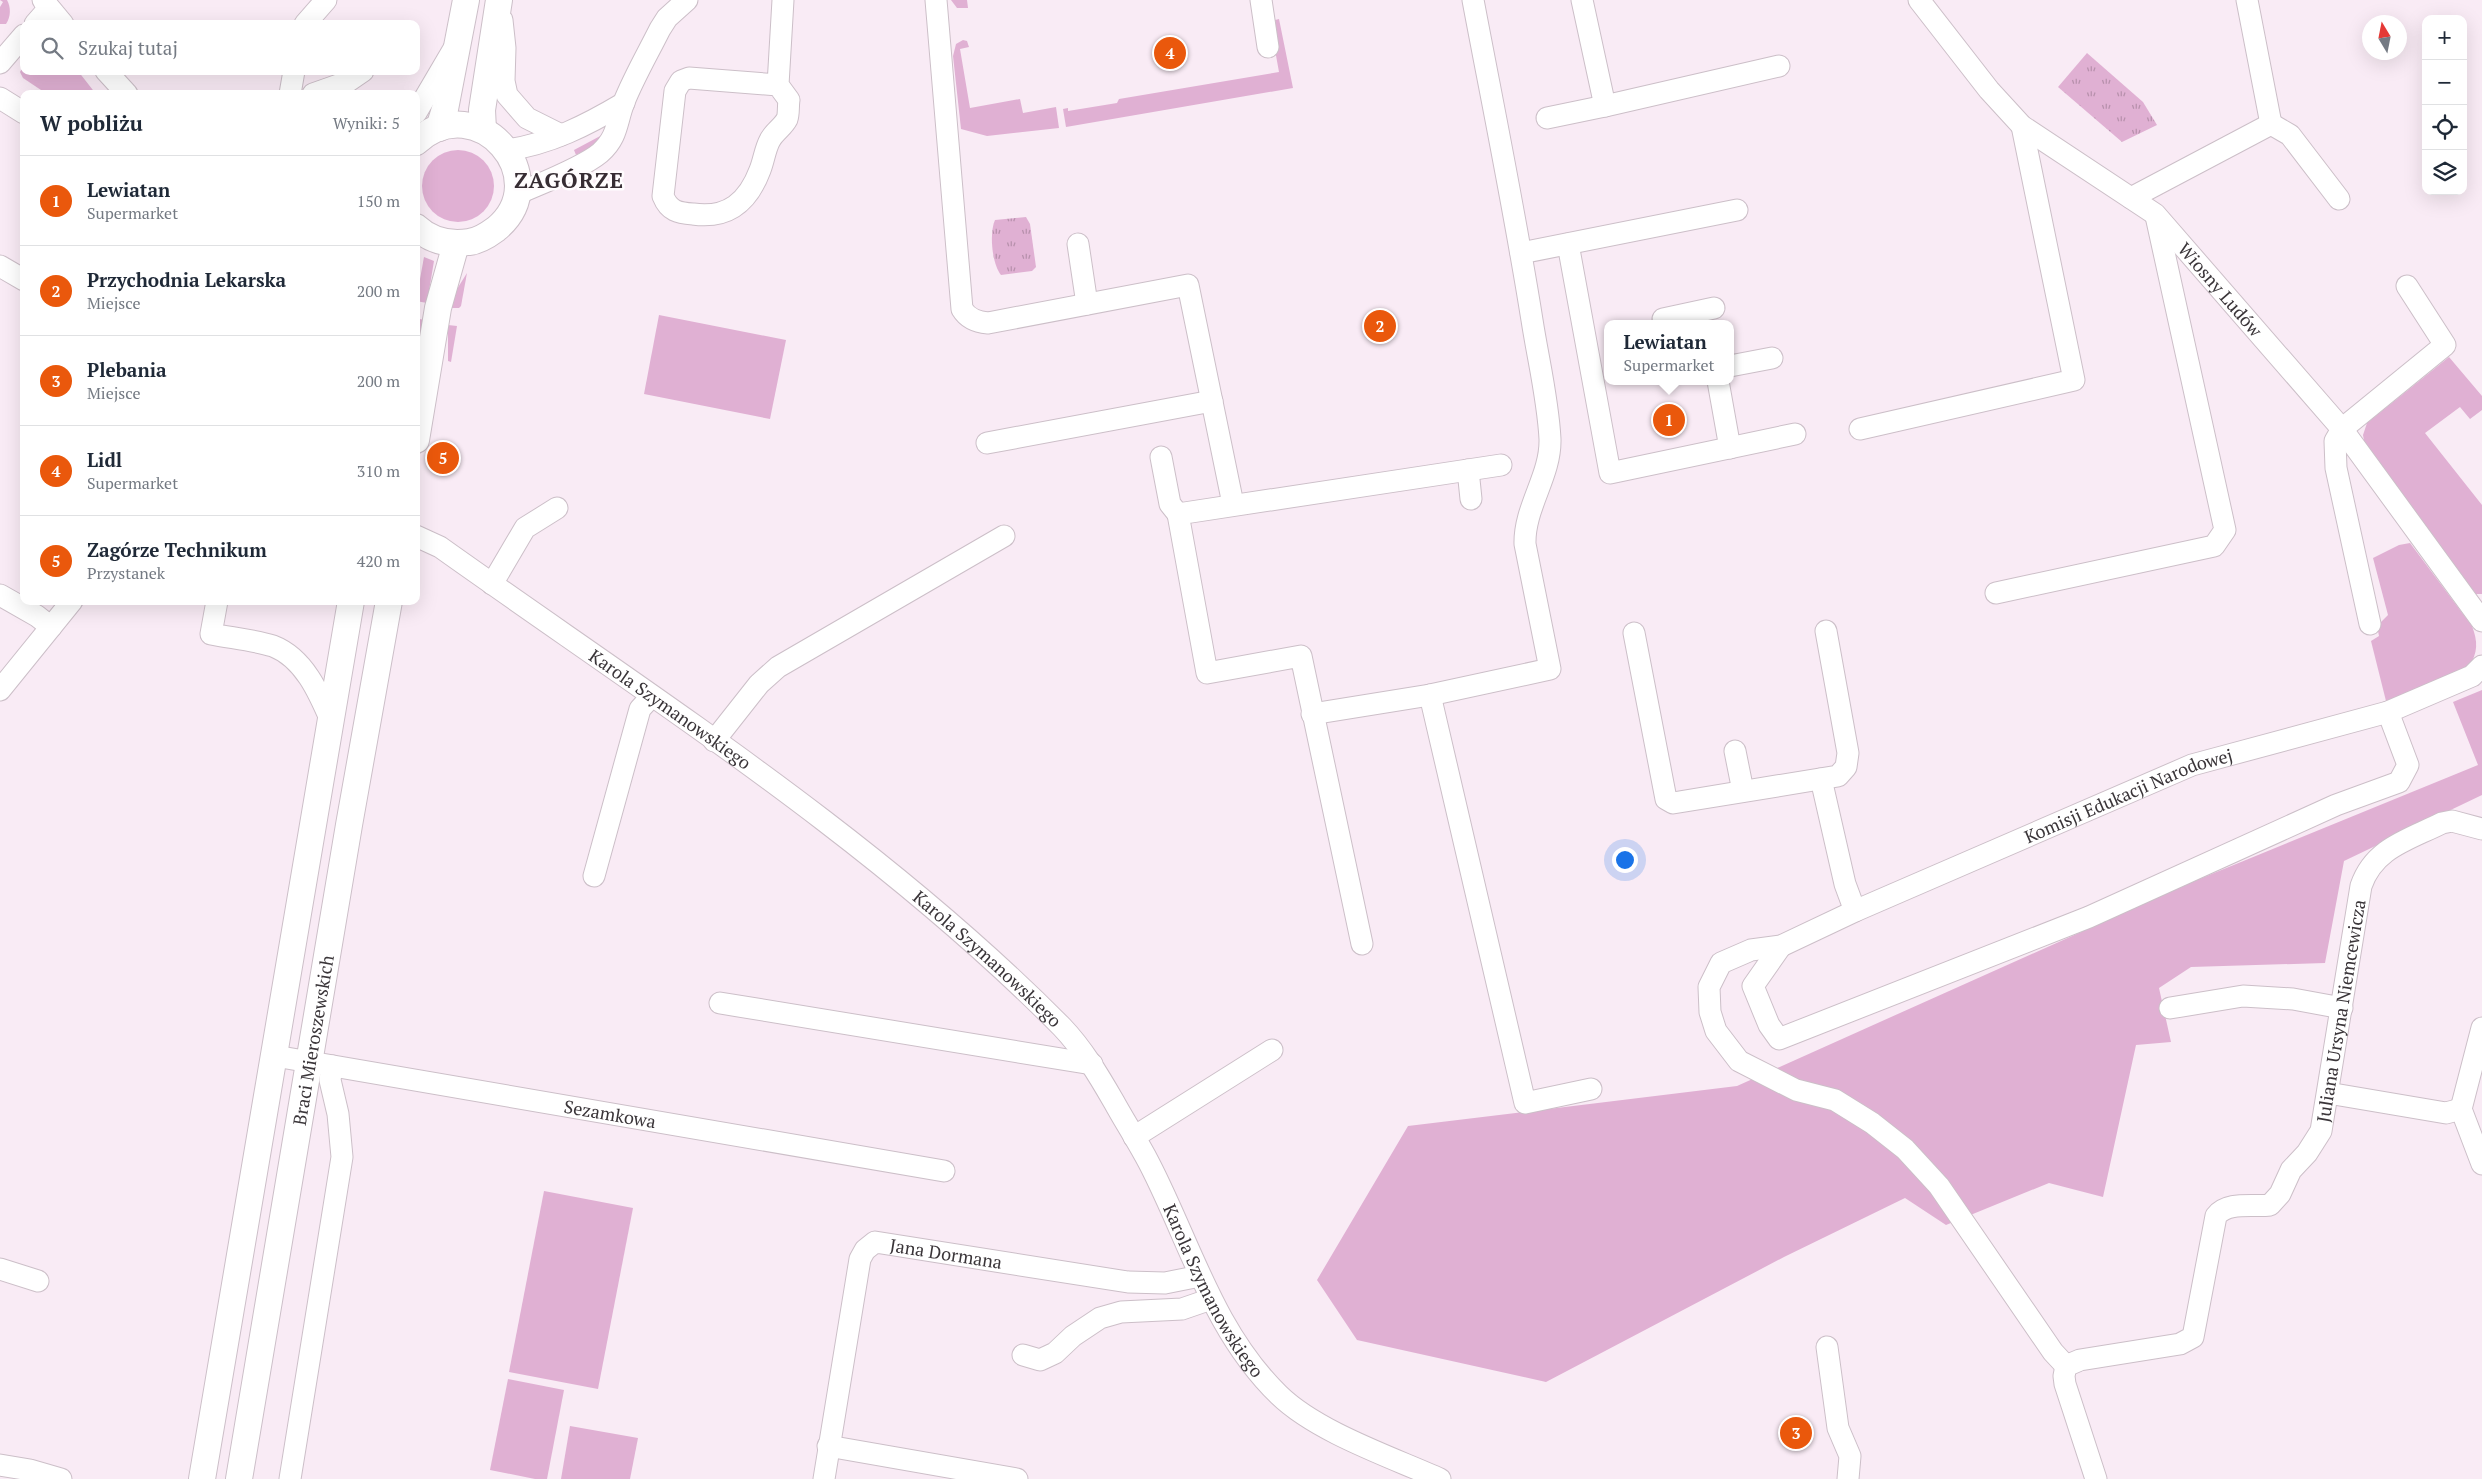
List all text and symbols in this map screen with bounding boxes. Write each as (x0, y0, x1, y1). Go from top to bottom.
north arrow (2362, 15, 2407, 60)
map controls (2422, 15, 2467, 195)
button: + (2422, 15, 2467, 60)
search box (20, 20, 420, 75)
icon: search (38, 34, 66, 62)
pin: 4 (1154, 34, 1186, 72)
text: Szukaj tutaj (78, 35, 178, 60)
button: − (2422, 60, 2467, 105)
button: locate (2422, 105, 2467, 150)
text: W pobliżu (40, 109, 143, 137)
text: Wyniki: 5 (333, 112, 400, 134)
button: layers (2422, 150, 2467, 195)
district label: ZAGÓRZE (514, 165, 624, 194)
text: Lewiatan (87, 177, 170, 202)
text: 1 (51, 190, 61, 212)
text: 150 m (357, 190, 400, 212)
text: Supermarket (87, 202, 178, 224)
street label: Wiosny Ludów (2173, 237, 2269, 342)
text: Przychodnia Lekarska (87, 267, 286, 292)
text: 2 (51, 280, 61, 302)
text: 200 m (357, 280, 400, 302)
text: Miejsce (87, 292, 141, 314)
pin: 2 (1364, 307, 1396, 345)
popup (1604, 320, 1734, 385)
text: Lewiatan (1623, 329, 1707, 354)
text: Supermarket (1623, 354, 1715, 376)
text: Plebania (87, 357, 167, 382)
text: 3 (51, 370, 61, 392)
text: 200 m (357, 370, 400, 392)
text: Miejsce (87, 382, 141, 404)
pin: 1 (1653, 401, 1685, 439)
pin: 5 (427, 439, 459, 477)
text: Lidl (87, 447, 122, 472)
text: 4 (51, 460, 61, 482)
text: 310 m (357, 460, 400, 482)
text: Supermarket (87, 472, 178, 494)
text: Zagórze Technikum (87, 537, 267, 562)
text: 5 (51, 550, 61, 572)
text: 420 m (357, 550, 400, 572)
text: Przystanek (87, 562, 165, 584)
street label: Karola Szymanowskiego (585, 643, 756, 775)
street label: Komisji Edukacji Narodowej (2020, 743, 2235, 848)
your location (1612, 847, 1638, 873)
street label: Karola Szymanowskiego (908, 885, 1067, 1032)
street label: Juliana Ursyna Niemcewicza (2311, 898, 2371, 1124)
street label: Braci Mieroszewskich (287, 953, 339, 1127)
street label: Sezamkowa (562, 1094, 658, 1133)
street label: Karola Szymanowskiego (1158, 1200, 1269, 1382)
street label: Jana Dormana (888, 1233, 1004, 1274)
pin: 3 (1780, 1414, 1812, 1452)

